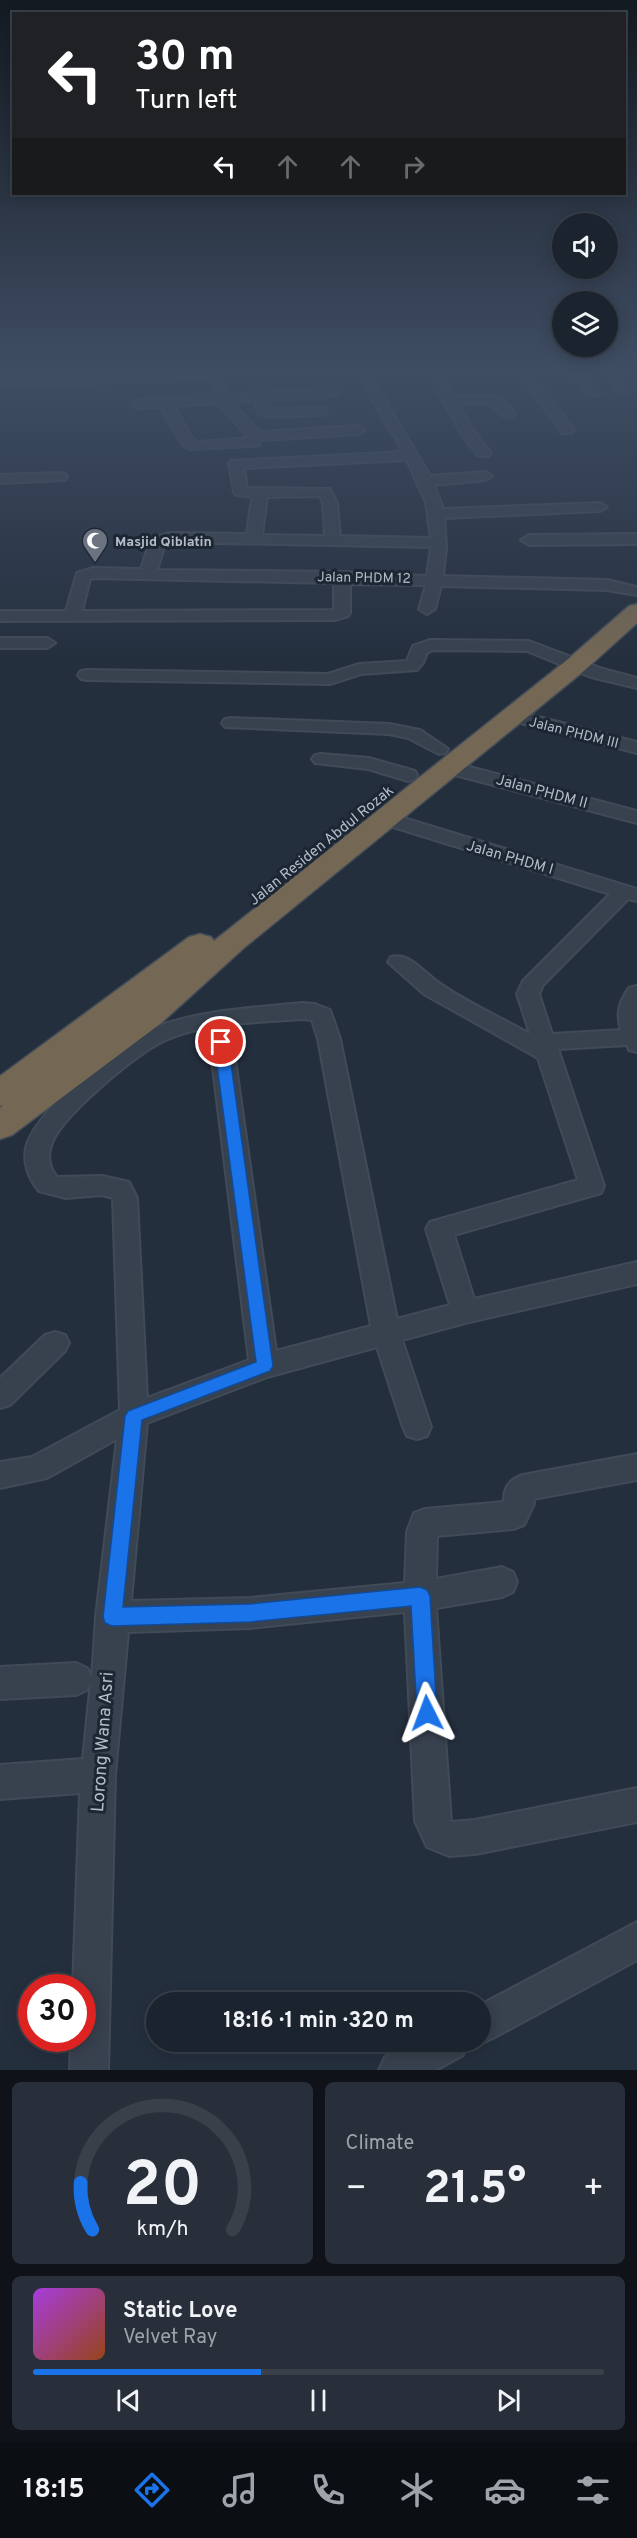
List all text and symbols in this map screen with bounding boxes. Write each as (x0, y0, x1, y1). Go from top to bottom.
text: 30 m (135, 32, 234, 85)
icon: left (36, 36, 114, 114)
text: Turn left (135, 84, 237, 118)
icon: left (208, 150, 241, 183)
icon: ahead (271, 150, 304, 183)
icon: ahead (334, 150, 367, 183)
icon: right (397, 150, 430, 183)
map controls (552, 213, 618, 357)
button: sound (552, 213, 618, 279)
button: layers (552, 291, 618, 357)
mosque icon: Masjid Qiblatin (80, 526, 110, 564)
place label: Masjid Qiblatin (115, 534, 212, 551)
street label: Jalan PHDM 12 (317, 569, 411, 588)
street label: Jalan PHDM III (527, 714, 620, 753)
street label: Jalan PHDM II (494, 771, 590, 814)
street label: Jalan Residen Abdul Rozak (246, 782, 398, 910)
street label: Jalan PHDM I (464, 837, 555, 880)
pin (195, 1016, 246, 1067)
icon: arrive (204, 1025, 237, 1058)
street label: Lorong Wana Asri (87, 1671, 120, 1813)
position arrow (395, 1681, 459, 1745)
speed limit sign: 30 (18, 1974, 96, 2052)
text: 18:16 · 1 min · 320 m (223, 2008, 414, 2035)
text: Climate (346, 2131, 414, 2157)
text: 20 (123, 2149, 202, 2228)
text: 21.5° (423, 2162, 526, 2219)
text: − (346, 2169, 367, 2211)
text: + (583, 2169, 604, 2211)
text: km/h (136, 2216, 188, 2243)
text: Static Love (123, 2298, 237, 2325)
text: Velvet Ray (123, 2325, 217, 2351)
icon: previous (112, 2384, 145, 2417)
icon: pause (302, 2384, 335, 2417)
icon: next (492, 2384, 525, 2417)
icon: directions (131, 2469, 173, 2511)
icon: music (219, 2469, 261, 2511)
icon: phone (307, 2469, 349, 2511)
icon: climate (396, 2469, 438, 2511)
icon: car (484, 2469, 526, 2511)
icon: filters (572, 2469, 614, 2511)
text: 18:15 (23, 2473, 85, 2507)

